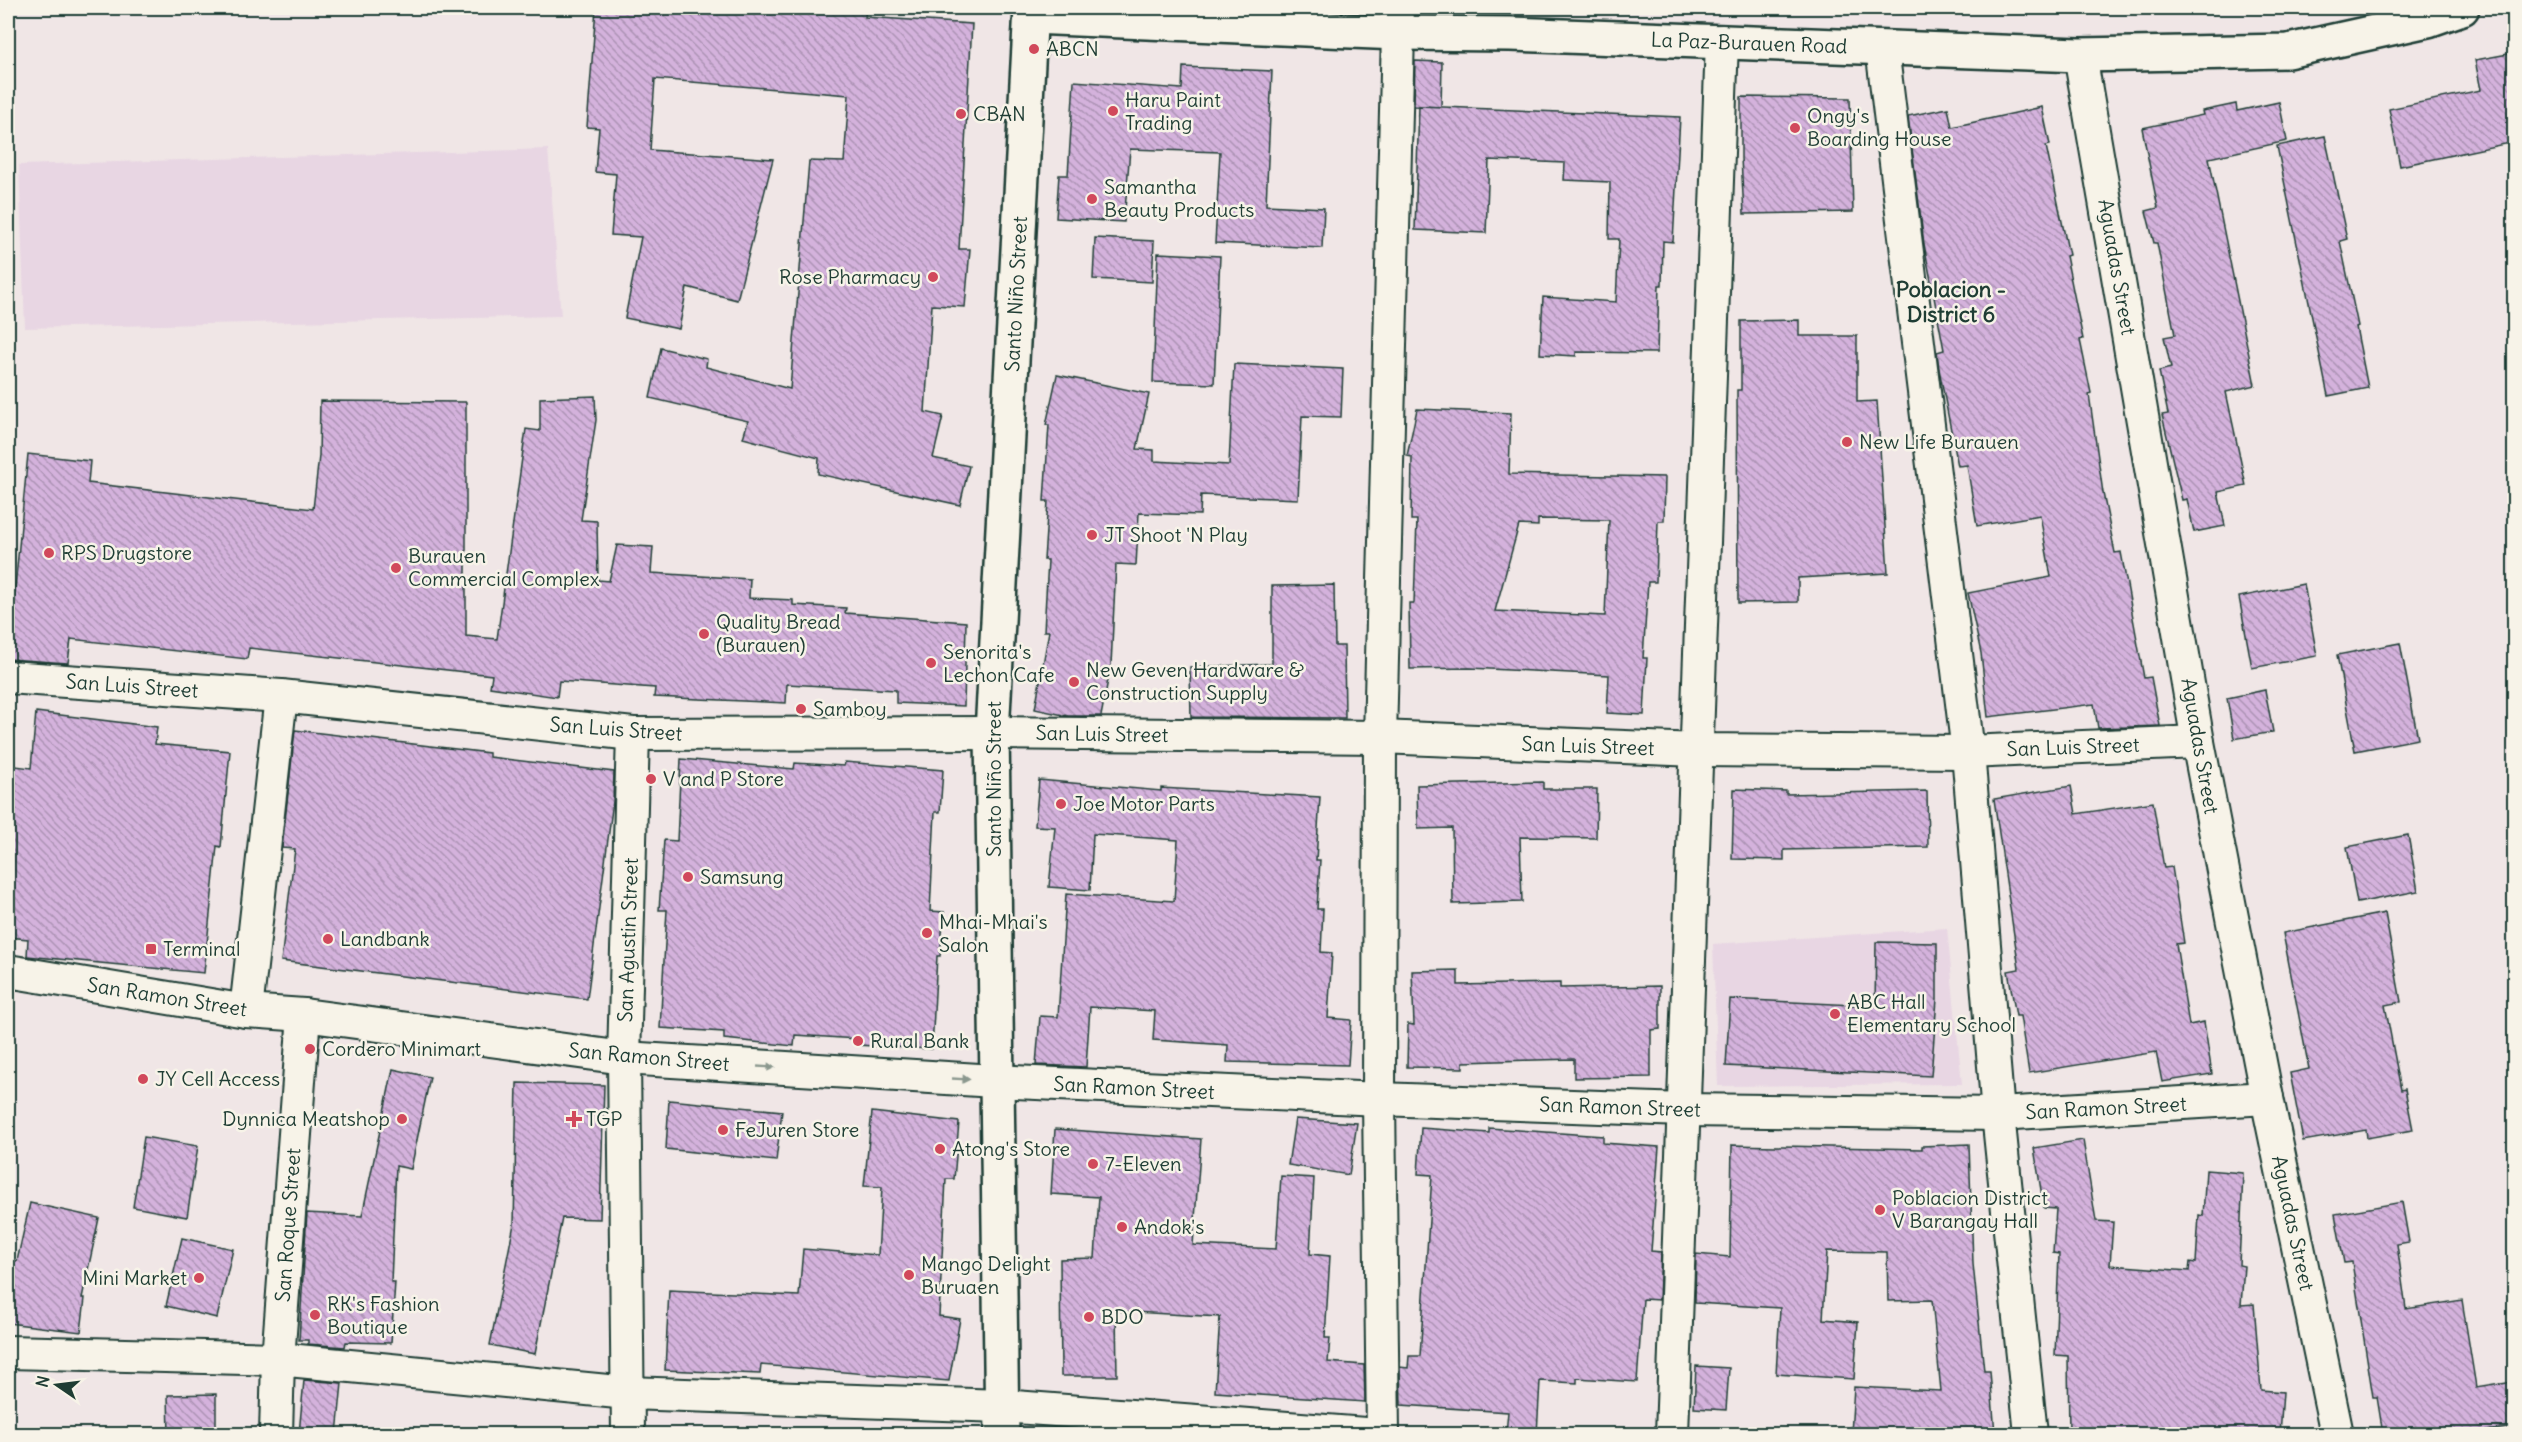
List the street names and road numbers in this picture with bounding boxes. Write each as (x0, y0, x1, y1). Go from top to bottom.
street label: La Paz-Burauen Road (1650, 27, 1848, 58)
street label: Aguadas Street (2093, 197, 2142, 337)
street label: Santo Niño Street (999, 215, 1032, 372)
street label: San Luis Street (65, 668, 199, 703)
street label: Aguadas Street (2176, 676, 2225, 816)
street label: Santo Niño Street (981, 701, 1006, 857)
street label: San Luis Street (549, 711, 683, 746)
street label: San Luis Street (1035, 720, 1169, 747)
street label: San Luis Street (1521, 731, 1655, 760)
street label: San Luis Street (2006, 732, 2140, 761)
street label: San Agustin Street (612, 857, 643, 1023)
street label: San Ramon Street (85, 972, 249, 1022)
street label: San Ramon Street (568, 1037, 731, 1076)
street label: San Ramon Street (1053, 1071, 1216, 1104)
street label: San Ramon Street (1539, 1091, 1701, 1122)
street label: San Ramon Street (2025, 1091, 2187, 1124)
street label: San Roque Street (270, 1147, 305, 1303)
street label: Aguadas Street (2267, 1153, 2320, 1293)

